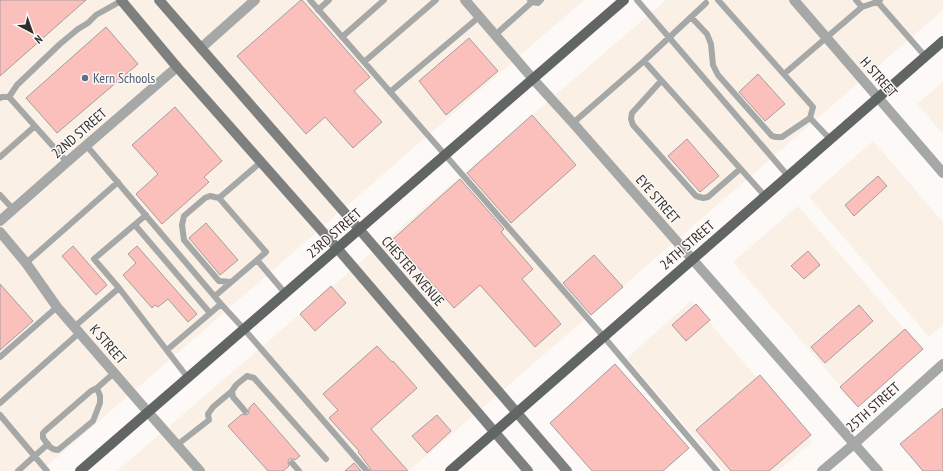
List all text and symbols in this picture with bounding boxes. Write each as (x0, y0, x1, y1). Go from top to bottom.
north arrow (12, 12, 52, 52)
text: N (32, 32, 45, 47)
street label: H STREET (857, 53, 902, 101)
place label: Kern Schools (93, 69, 156, 87)
marker: Kern Schools (80, 73, 90, 83)
street label: 22ND STREET (48, 104, 111, 162)
street label: EYE STREET (632, 171, 684, 228)
street label: 23RD STREET (303, 204, 366, 262)
street label: 24TH STREET (656, 216, 719, 274)
street label: CHESTER AVENUE (378, 232, 448, 310)
street label: K STREET (86, 320, 131, 368)
street label: 25TH STREET (842, 378, 904, 436)

